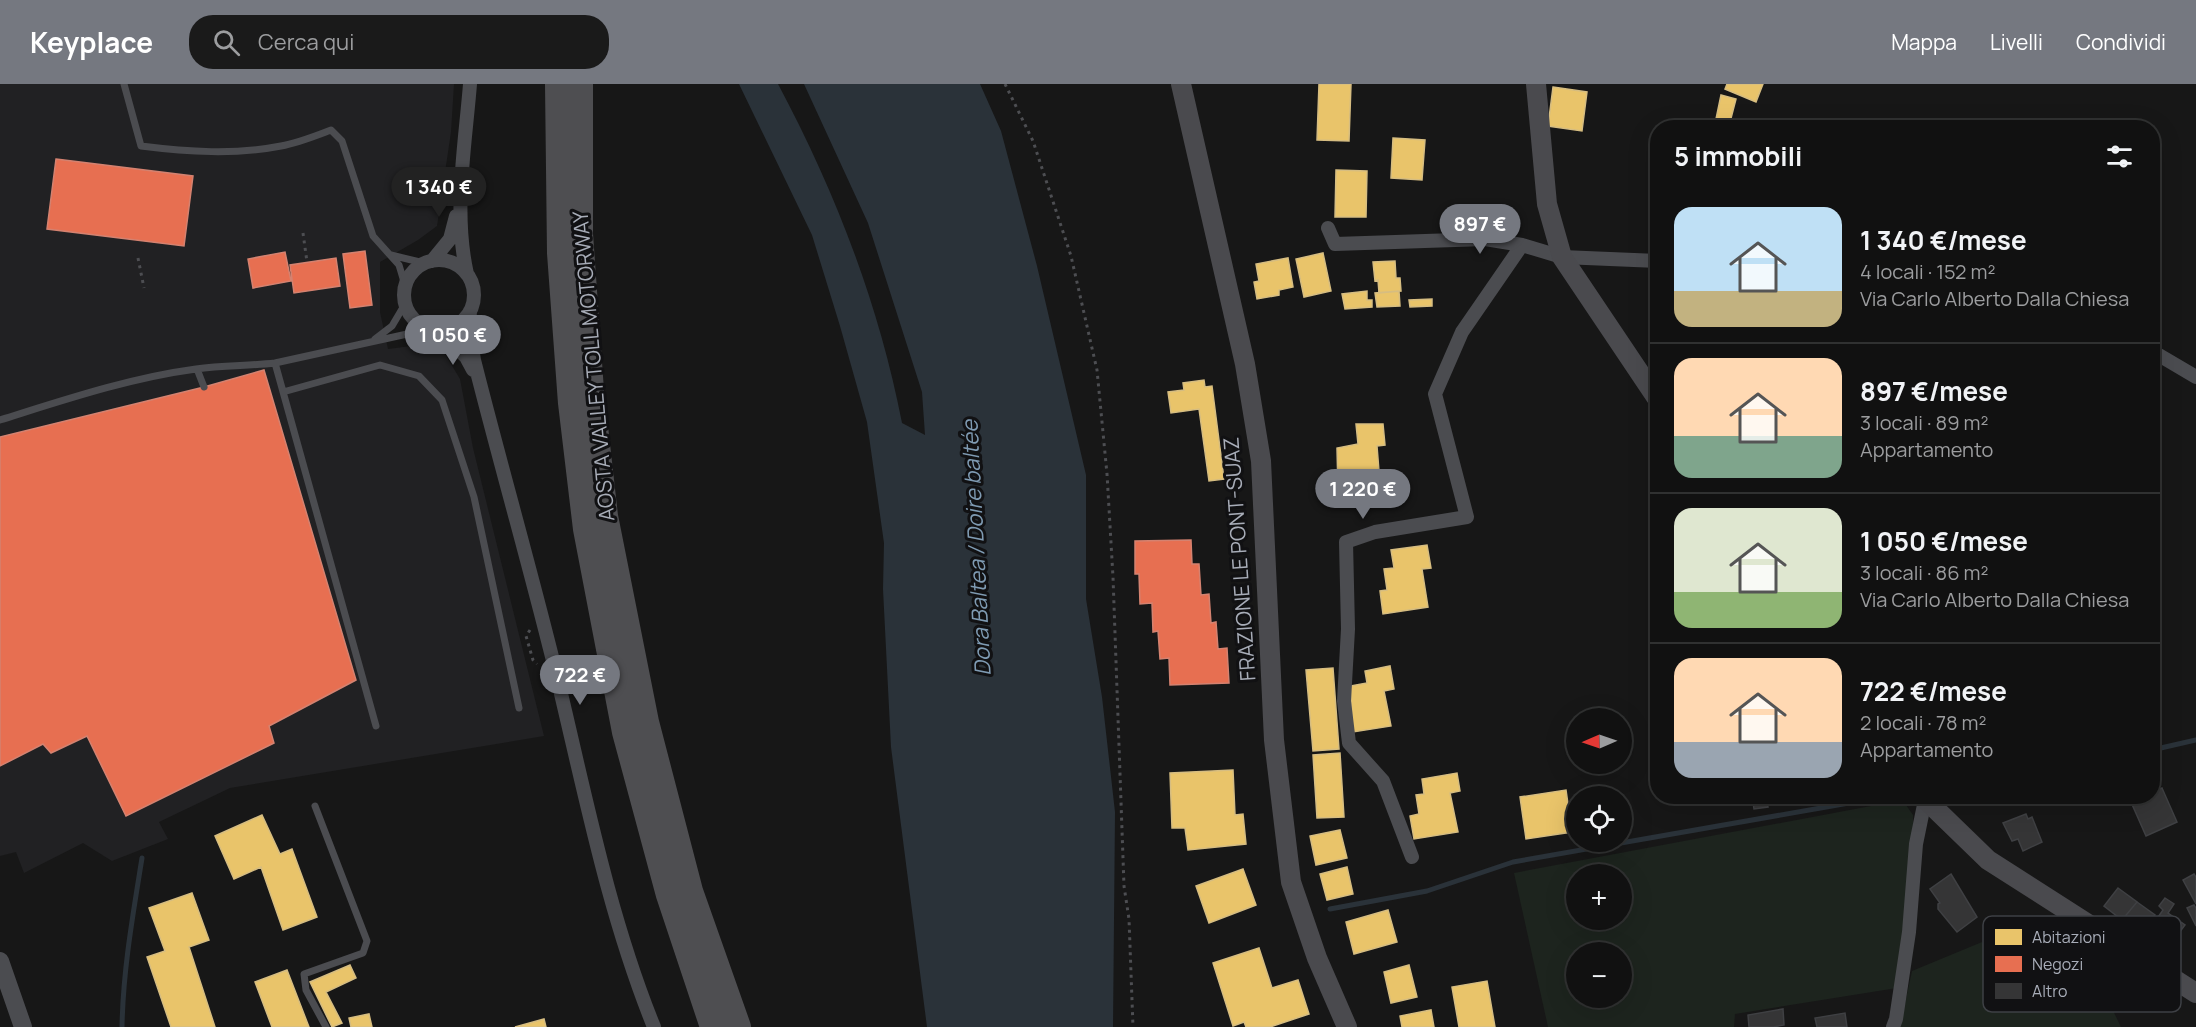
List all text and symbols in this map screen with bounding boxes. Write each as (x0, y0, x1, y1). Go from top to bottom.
search box (189, 15, 609, 69)
text: Keyplace (30, 23, 153, 61)
icon: search (210, 26, 243, 59)
text: Cerca qui (258, 27, 354, 57)
text: Mappa (1891, 28, 1957, 56)
text: Livelli (1990, 28, 2043, 56)
text: Condividi (2076, 28, 2166, 56)
text: 5 immobili (1674, 138, 1802, 174)
icon: filters (2103, 140, 2136, 173)
pin: 1 340 € (384, 167, 494, 218)
text: 1 340 € (405, 173, 473, 200)
pin: 897 € (1438, 204, 1522, 255)
street label: AOSTA VALLEY TOLL MOTORWAY (565, 210, 621, 522)
text: 897 € (1454, 210, 1506, 237)
text: 1 340 €/mese (1860, 222, 2027, 258)
icon: home (1722, 231, 1794, 303)
text: 4 locali · 152 m² (1860, 258, 1995, 285)
text: Via Carlo Alberto Dalla Chiesa (1860, 285, 2129, 312)
pin: 1 050 € (398, 315, 508, 366)
text: 1 050 € (419, 321, 487, 348)
text: 897 €/mese (1860, 373, 2008, 409)
icon: home (1722, 382, 1794, 454)
text: 3 locali · 89 m² (1860, 409, 1989, 436)
water label: Dora Baltea / Doire baltée (954, 418, 998, 677)
street label: FRAZIONE LE PONT-SUAZ (1217, 436, 1261, 682)
text: Appartamento (1860, 436, 1993, 463)
pin: 1 220 € (1308, 469, 1418, 520)
text: 1 220 € (1329, 475, 1397, 502)
text: 1 050 €/mese (1860, 523, 2028, 559)
icon: home (1722, 532, 1794, 604)
text: 3 locali · 86 m² (1860, 559, 1989, 586)
text: Via Carlo Alberto Dalla Chiesa (1860, 586, 2129, 613)
pin: 722 € (538, 655, 622, 706)
text: 722 € (554, 661, 606, 688)
text: 722 €/mese (1860, 673, 2007, 709)
icon: home (1722, 682, 1794, 754)
north arrow (1566, 708, 1632, 774)
map controls (1566, 708, 1632, 1008)
text: 2 locali · 78 m² (1860, 709, 1987, 736)
text: Appartamento (1860, 736, 1993, 763)
button: locate (1566, 786, 1632, 852)
button: + (1566, 864, 1632, 930)
legend (1983, 916, 2181, 1012)
text: Abitazioni (2032, 926, 2106, 948)
button: − (1566, 942, 1632, 1008)
text: Negozi (2032, 953, 2083, 975)
text: Altro (2032, 980, 2067, 1002)

